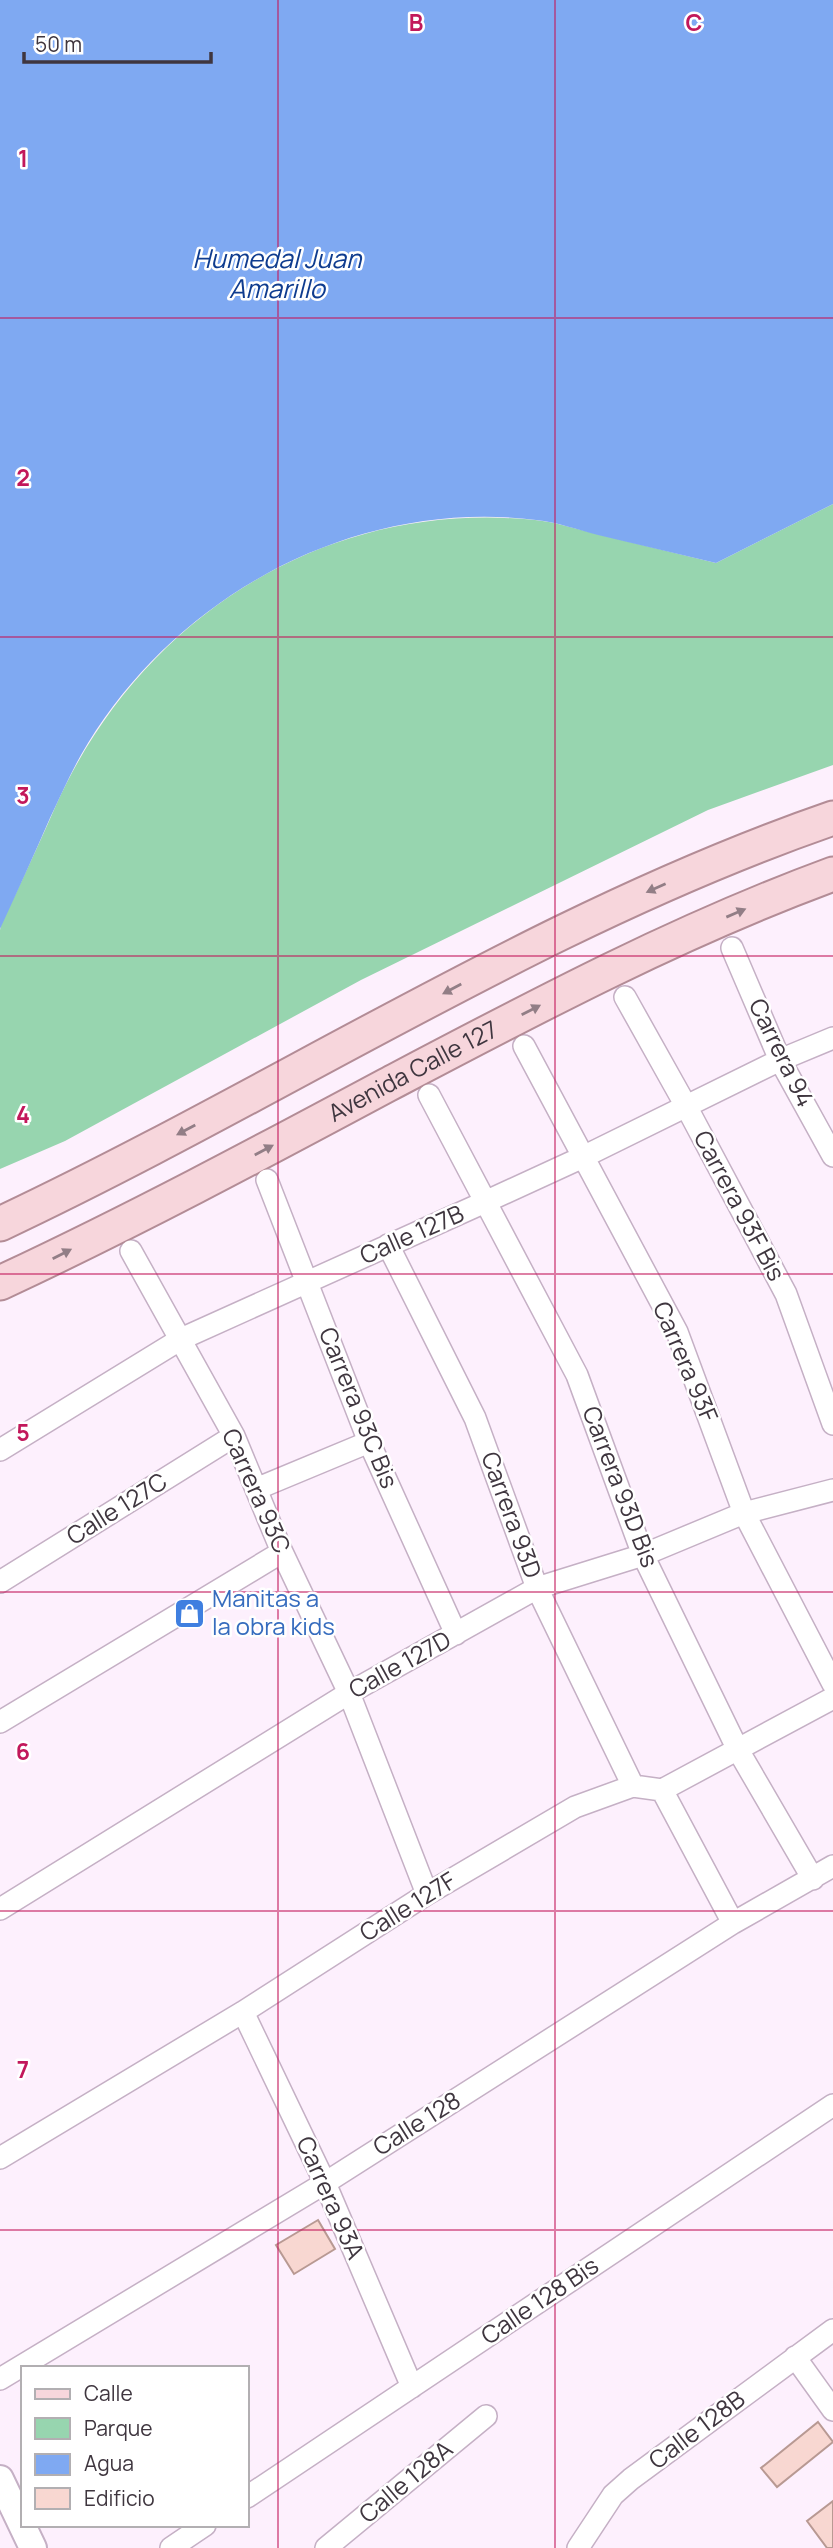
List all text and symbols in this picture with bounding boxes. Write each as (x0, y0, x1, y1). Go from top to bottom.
text: B (409, 6, 423, 38)
text: C (686, 6, 703, 38)
scale bar (24, 21, 212, 65)
text: 50 m (35, 30, 82, 58)
text: 1 (18, 142, 28, 174)
water label: Humedal Juan Amarillo (193, 240, 363, 306)
text: 2 (16, 461, 30, 493)
text: 3 (16, 779, 30, 811)
one-way arrow (646, 882, 666, 894)
one-way arrow (726, 907, 746, 919)
one-way arrow (442, 983, 462, 995)
street label: Carrera 94 (742, 993, 823, 1112)
one-way arrow (521, 1005, 541, 1017)
street label: Avenida Calle 127 (322, 1012, 503, 1129)
text: 4 (16, 1098, 30, 1130)
one-way arrow (176, 1124, 196, 1135)
street label: Carrera 93F Bis (687, 1124, 794, 1286)
one-way arrow (254, 1144, 274, 1156)
street label: Calle 127B (354, 1196, 469, 1271)
one-way arrow (52, 1248, 72, 1260)
street label: Carrera 93F (646, 1296, 727, 1427)
street label: Carrera 93C Bis (312, 1322, 407, 1493)
street label: Carrera 93D Bis (576, 1401, 667, 1572)
text: 5 (16, 1416, 30, 1448)
street label: Carrera 93C (215, 1423, 300, 1558)
street label: Carrera 93D (474, 1447, 551, 1582)
street label: Calle 127C (60, 1464, 173, 1552)
place label: Manitas a la obra kids (212, 1581, 335, 1642)
shop icon: Manitas a la obra kids (172, 1596, 206, 1630)
street label: Calle 127D (342, 1622, 456, 1705)
text: 6 (16, 1735, 30, 1767)
street label: Calle 127F (353, 1863, 462, 1948)
text: 7 (17, 2053, 29, 2085)
street label: Calle 128 (366, 2083, 466, 2163)
street label: Carrera 93A (290, 2131, 373, 2264)
street label: Calle 128 Bis (474, 2248, 604, 2351)
legend (21, 2366, 248, 2527)
text: Calle (84, 2379, 133, 2407)
street label: Calle 128B (641, 2382, 751, 2476)
text: Parque (84, 2414, 153, 2442)
street label: Calle 128A (351, 2432, 459, 2530)
text: Agua (84, 2449, 134, 2477)
text: Edificio (84, 2484, 155, 2512)

